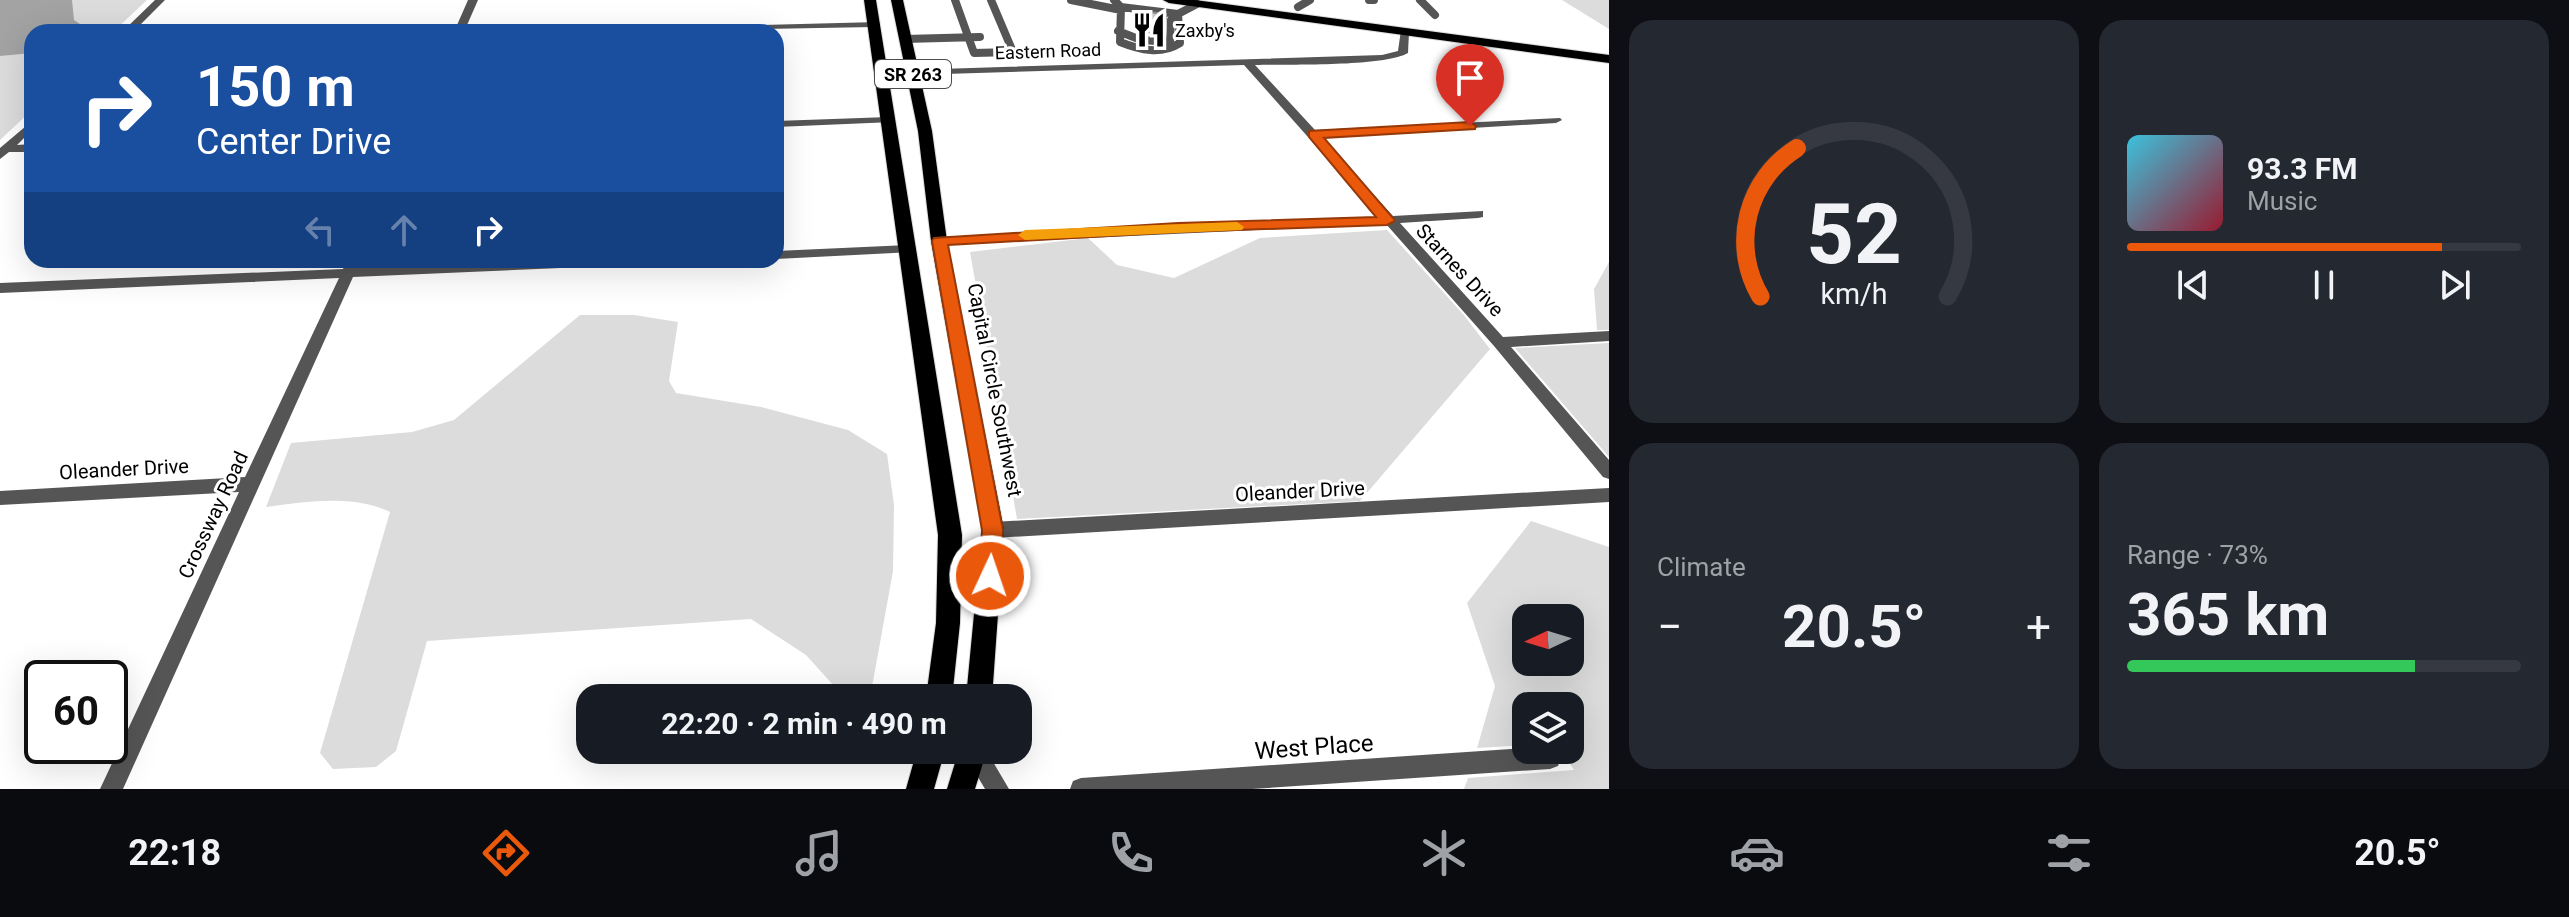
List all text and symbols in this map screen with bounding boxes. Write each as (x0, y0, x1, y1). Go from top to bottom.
restaurant icon: Zaxby's (1130, 11, 1168, 49)
place label: Zaxby's (1175, 20, 1235, 41)
street label: Eastern Road (994, 39, 1102, 63)
pin (1436, 44, 1504, 126)
text: 150 m (196, 54, 355, 120)
icon: right (64, 56, 168, 160)
icon: arrive (1448, 56, 1492, 100)
road number: SR 263 (875, 60, 951, 88)
text: Center Drive (196, 121, 391, 163)
text: 93.3 FM (2247, 151, 2358, 186)
text: 52 (1806, 186, 1902, 283)
text: Music (2247, 186, 2317, 216)
icon: left (298, 208, 342, 252)
icon: ahead (382, 208, 426, 252)
icon: right (466, 208, 510, 252)
street label: Starnes Drive (1411, 219, 1509, 321)
icon: previous (2171, 263, 2215, 307)
icon: pause (2302, 263, 2346, 307)
icon: next (2433, 263, 2477, 307)
text: km/h (1820, 277, 1888, 311)
street label: Capital Circle Southwest (963, 281, 1027, 499)
street label: Crossway Road (173, 448, 253, 582)
street label: Oleander Drive (59, 454, 189, 484)
street label: Oleander Drive (1235, 476, 1365, 506)
position arrow (948, 534, 1032, 618)
text: Range · 73% (2127, 540, 2268, 570)
text: Climate (1657, 552, 1746, 582)
text: 365 km (2127, 579, 2329, 650)
text: 20.5° (1782, 591, 1926, 662)
text: − (1657, 601, 1682, 653)
text: + (2026, 601, 2051, 653)
north arrow (1512, 604, 1584, 676)
map controls (1512, 604, 1584, 764)
speed limit sign: 60 (24, 660, 128, 764)
button: layers (1512, 692, 1584, 764)
text: 22:20 · 2 min · 490 m (661, 706, 947, 741)
street label: West Place (1254, 729, 1374, 765)
icon: directions (478, 825, 534, 881)
icon: music (791, 825, 847, 881)
icon: phone (1103, 825, 1159, 881)
icon: climate (1416, 825, 1472, 881)
icon: car (1729, 825, 1785, 881)
icon: filters (2041, 825, 2097, 881)
text: 22:18 (128, 832, 221, 874)
text: 20.5° (2354, 832, 2441, 874)

